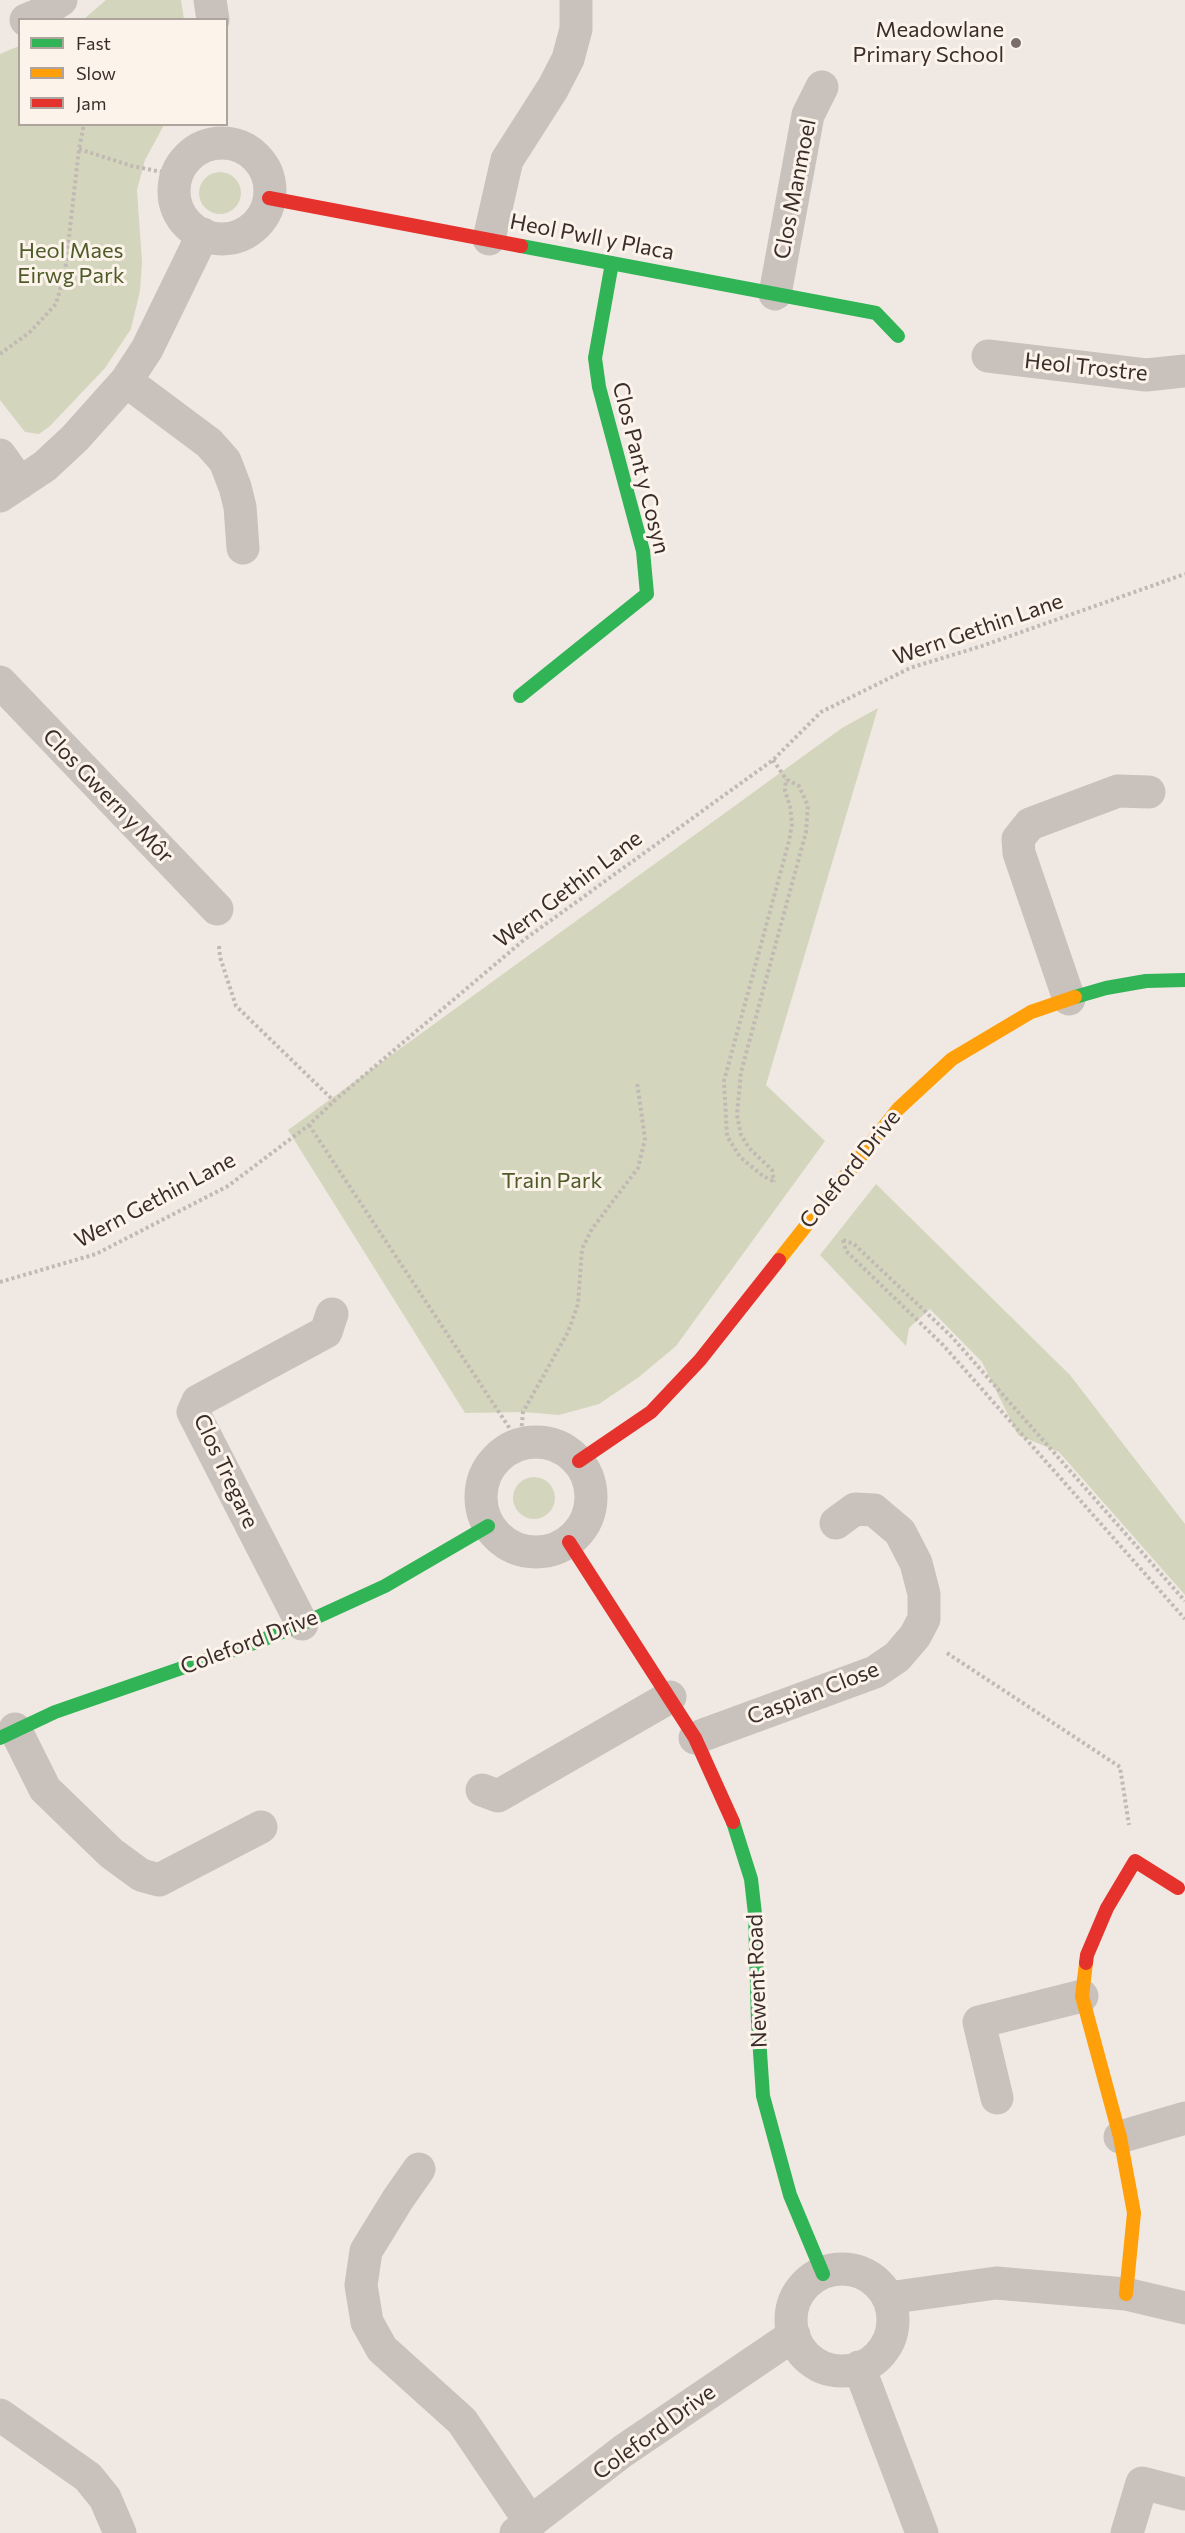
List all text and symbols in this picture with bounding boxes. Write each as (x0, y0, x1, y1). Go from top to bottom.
place label: Meadowlane Primary School (852, 17, 1004, 68)
legend (18, 18, 228, 126)
text: Fast (76, 32, 111, 54)
marker: Meadowlane Primary School (1009, 36, 1023, 50)
text: Slow (76, 62, 116, 84)
text: Jam (76, 92, 106, 114)
street label: Clos Manmoel (768, 117, 822, 261)
street label: Heol Pwll y Placa (508, 208, 676, 266)
park label: Heol Maes Eirwg Park (17, 238, 125, 290)
street label: Heol Trostre (1023, 347, 1149, 387)
street label: Clos Pant y Cosyn (607, 379, 675, 557)
street label: Wern Gethin Lane (890, 588, 1066, 670)
street label: Clos Gwern y Môr (37, 723, 179, 869)
street label: Wern Gethin Lane (489, 825, 647, 953)
street label: Coleford Drive (794, 1104, 906, 1234)
street label: Wern Gethin Lane (70, 1147, 240, 1253)
park label: Train Park (502, 1168, 602, 1194)
street label: Clos Tregare (188, 1410, 264, 1532)
street label: Coleford Drive (177, 1604, 321, 1680)
street label: Caspian Close (743, 1656, 883, 1730)
street label: Newent Road (741, 1914, 773, 2048)
street label: Coleford Drive (588, 2379, 720, 2485)

